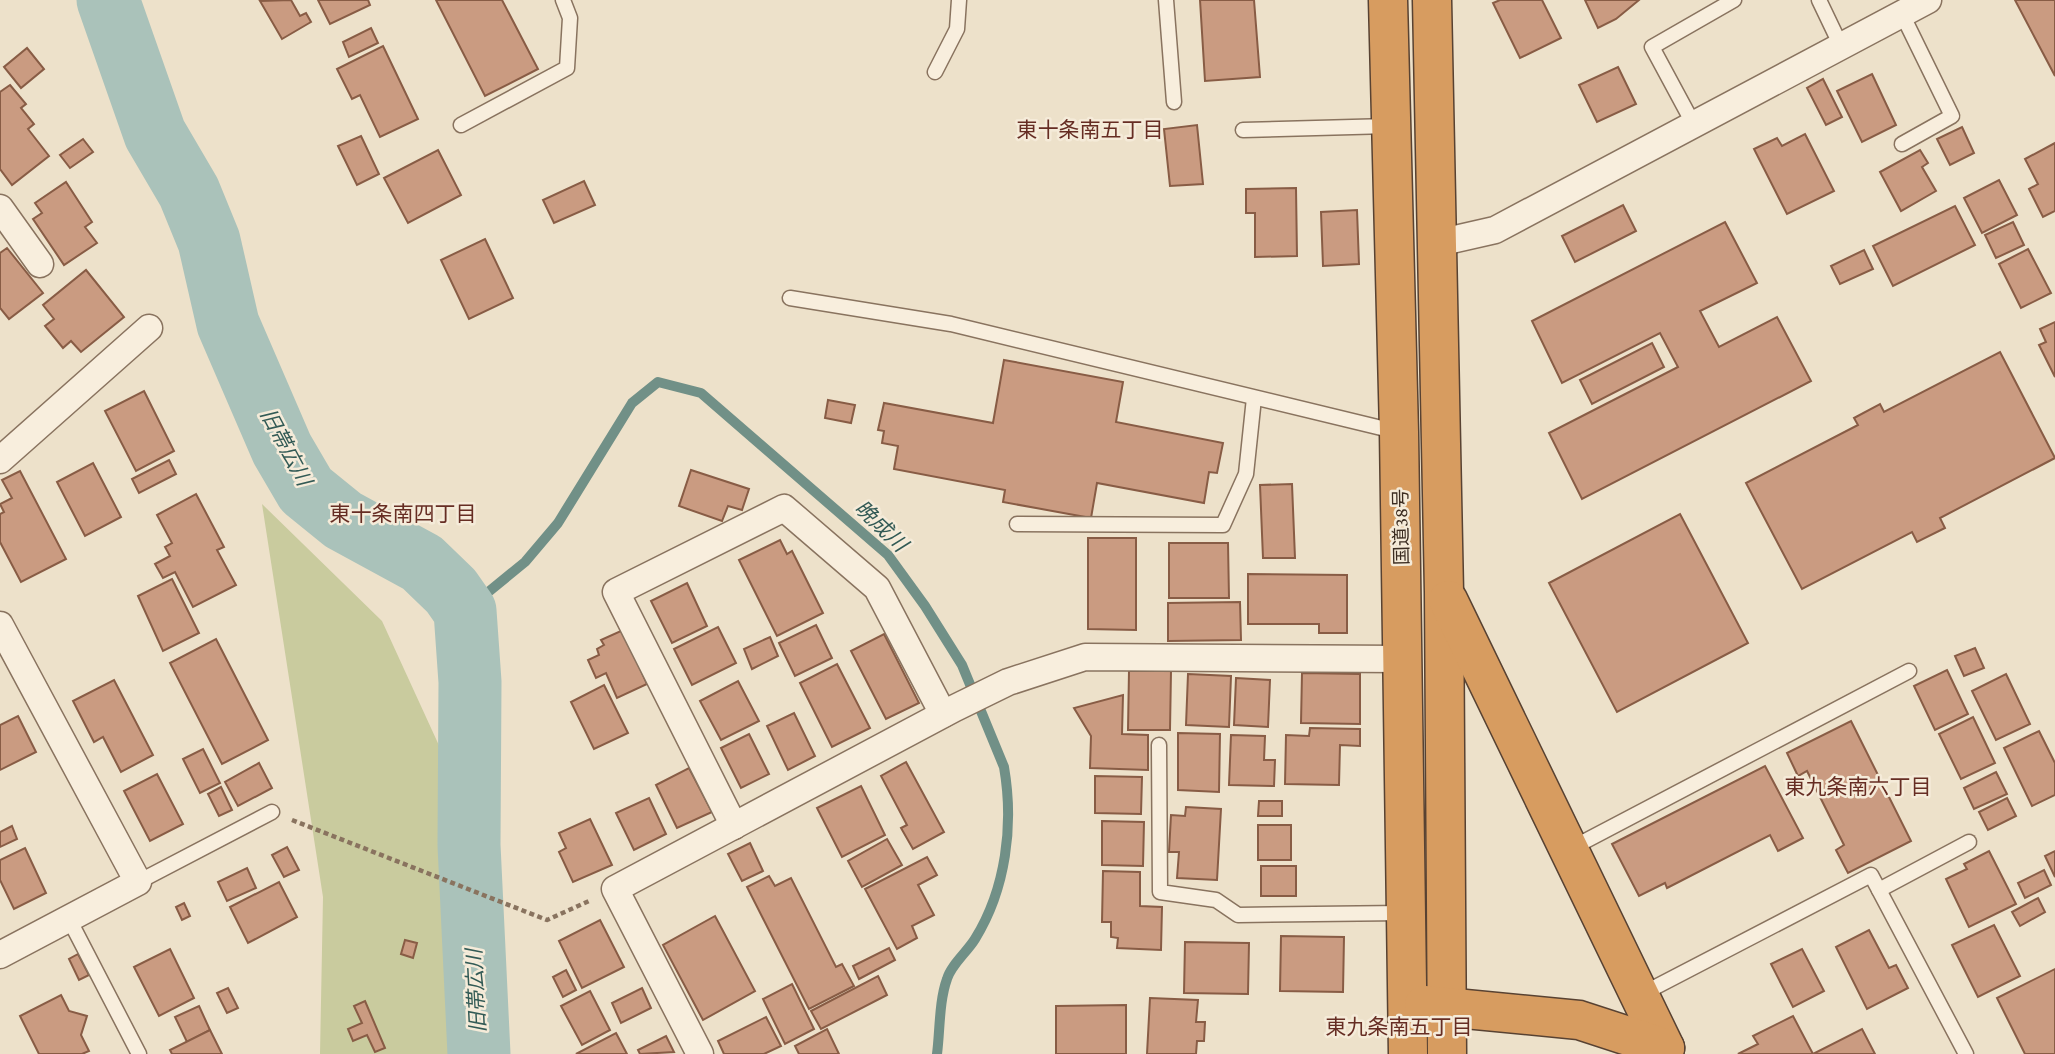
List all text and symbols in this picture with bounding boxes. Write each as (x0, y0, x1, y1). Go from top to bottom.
district label: 東十条南五丁目 (1017, 118, 1164, 142)
water label: 旧帯広川 (256, 404, 317, 491)
street label: 国道38号 (1390, 489, 1412, 565)
water label: 晩成川 (850, 495, 913, 558)
district label: 東十条南四丁目 (330, 502, 477, 526)
district label: 東九条南六丁目 (1785, 775, 1932, 799)
water label: 旧帯広川 (462, 946, 490, 1034)
district label: 東九条南五丁目 (1326, 1015, 1473, 1039)

